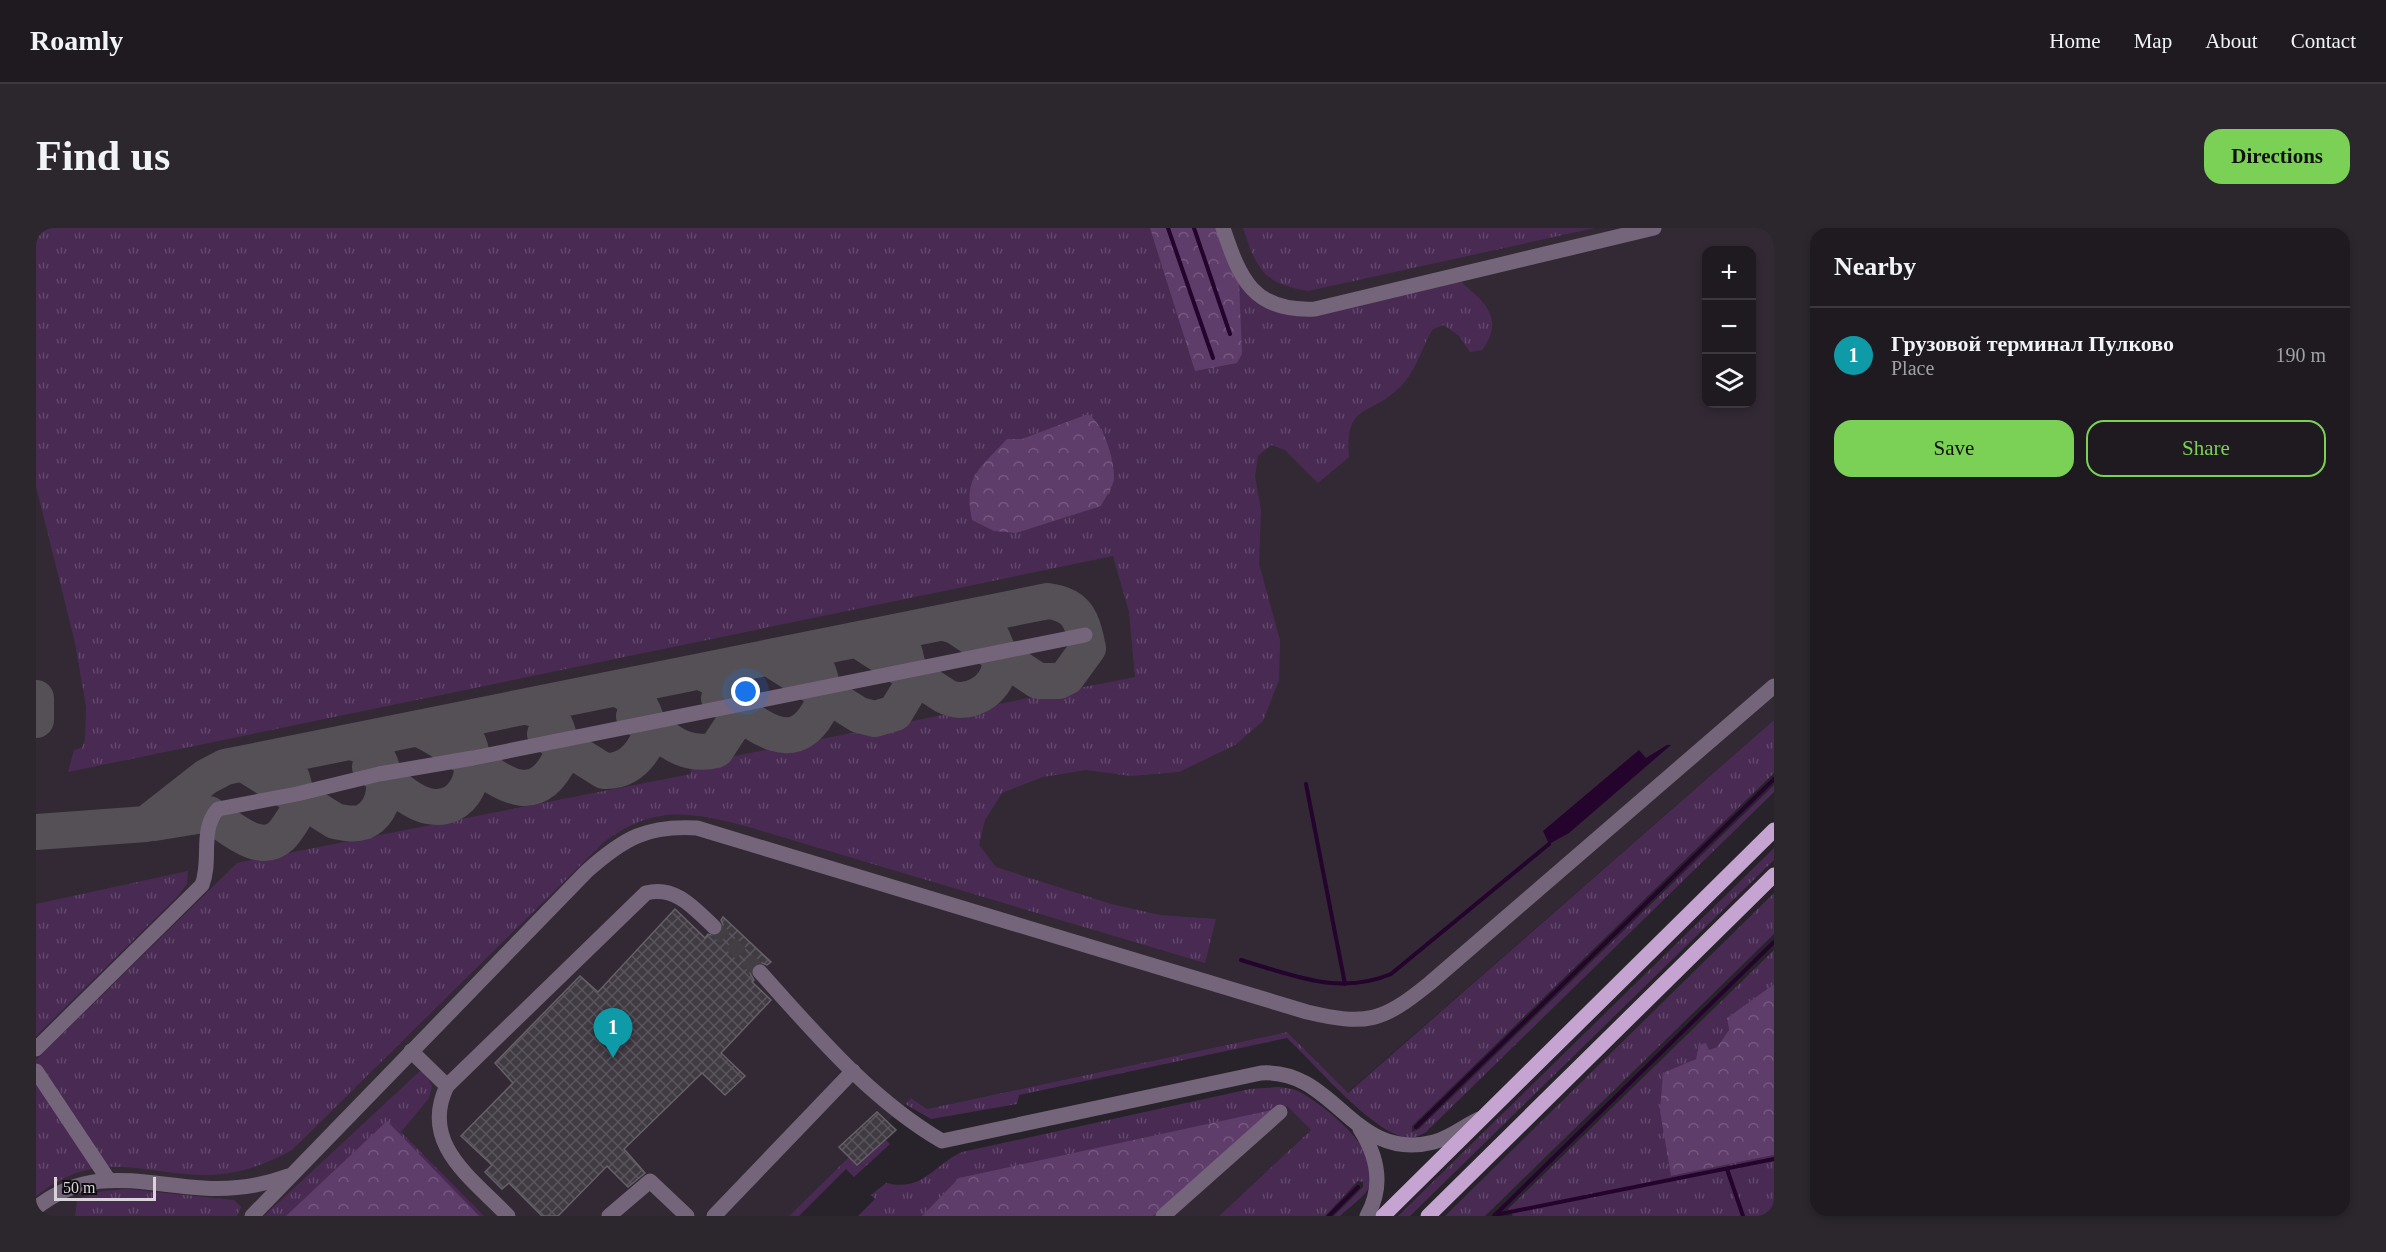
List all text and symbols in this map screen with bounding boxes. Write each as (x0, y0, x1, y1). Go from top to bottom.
text: Roamly (30, 25, 123, 56)
text: Home (2049, 29, 2101, 53)
text: Map (2134, 29, 2172, 53)
text: About (2205, 29, 2258, 53)
text: Contact (2291, 29, 2356, 53)
button: Directions (2204, 129, 2350, 184)
text: Find us (36, 133, 170, 179)
map controls (1702, 246, 1756, 408)
button: + (1702, 246, 1756, 300)
text: Nearby (1834, 252, 1916, 281)
button: − (1702, 300, 1756, 354)
text: Грузовой терминал Пулково (1891, 331, 2174, 356)
text: 1 (1849, 344, 1859, 366)
text: 190 m (2275, 344, 2326, 366)
button: layers (1702, 354, 1756, 408)
text: Place (1891, 357, 1934, 379)
button: Save (1834, 420, 2074, 477)
button: Share (2086, 420, 2326, 477)
your location (731, 677, 760, 706)
pin: 1 (594, 1008, 632, 1058)
scale bar (54, 1174, 156, 1202)
text: 50 m (63, 1179, 95, 1196)

